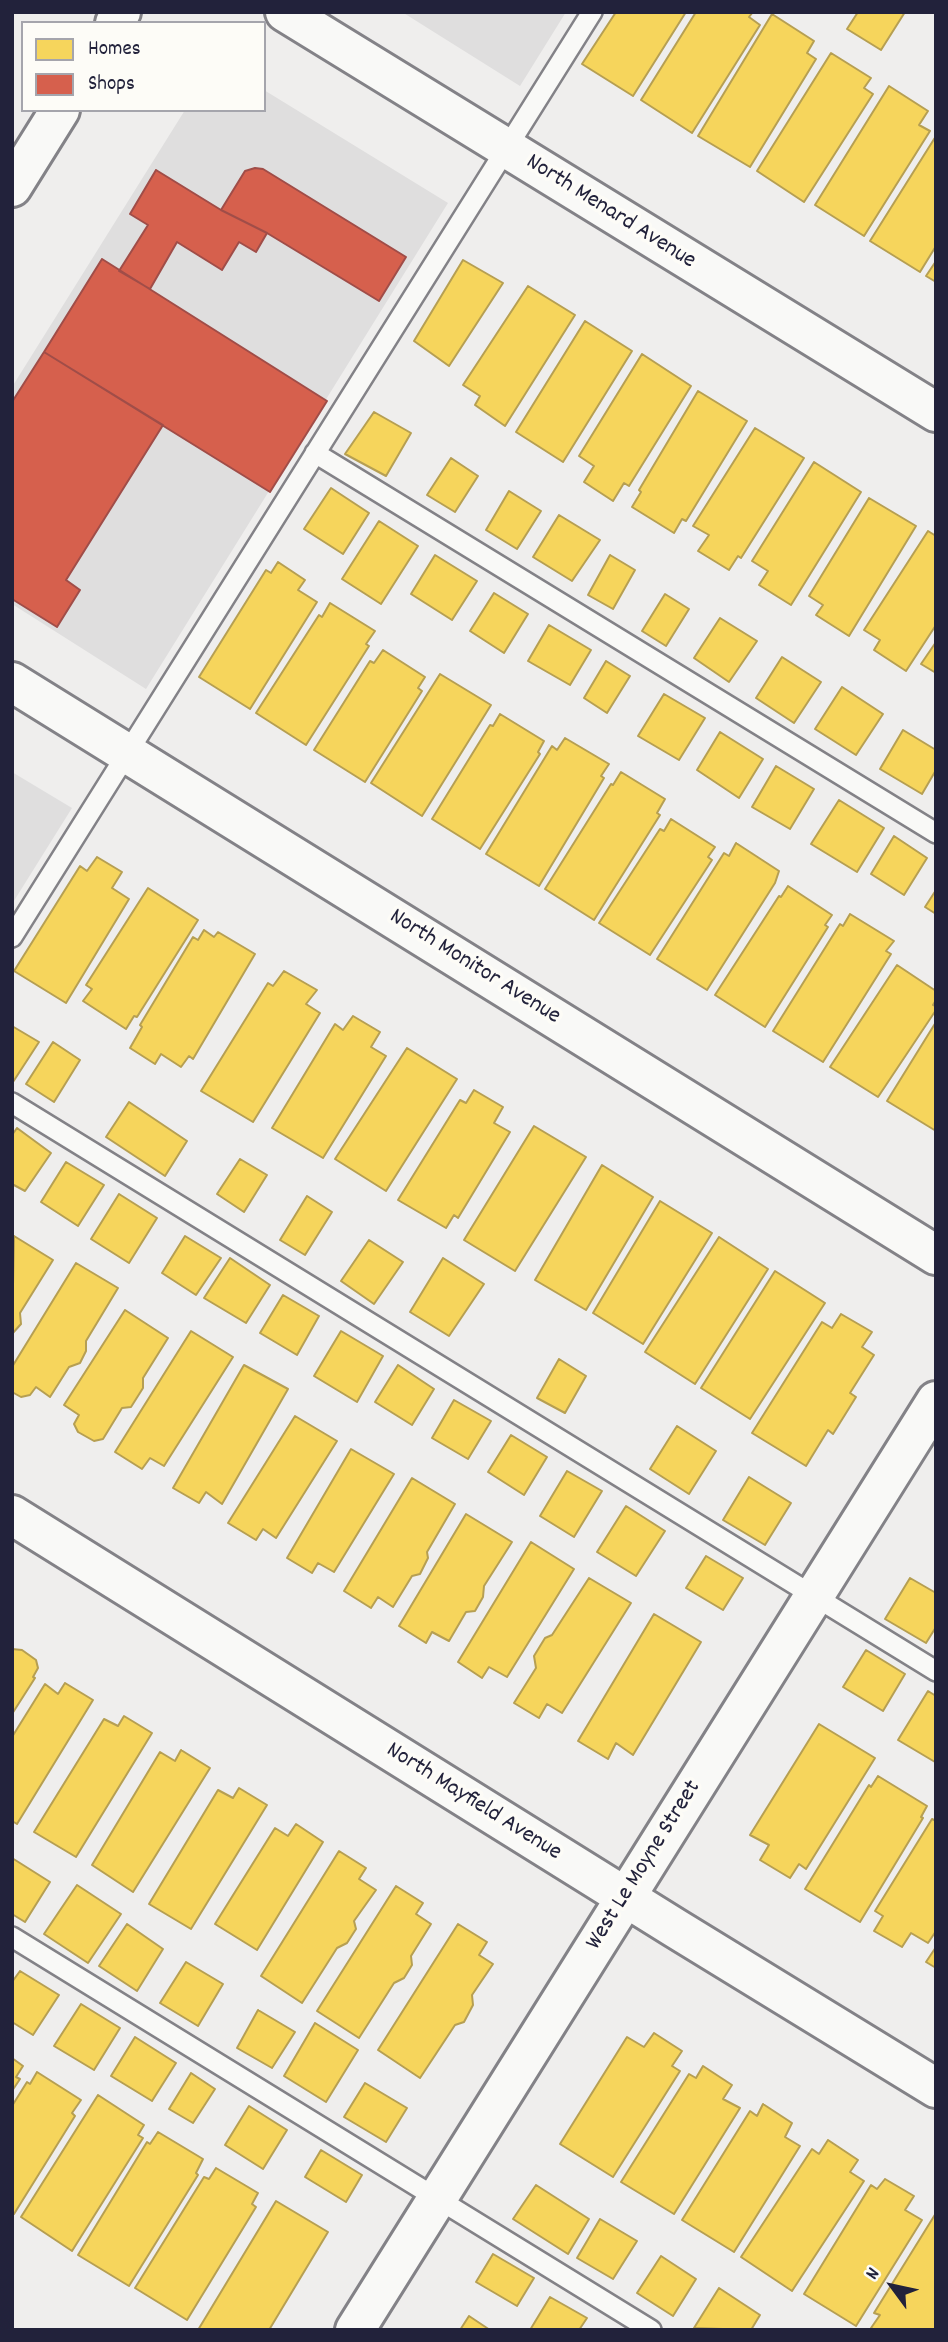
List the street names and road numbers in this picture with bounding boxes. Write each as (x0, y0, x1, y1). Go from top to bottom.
street label: North Menard Avenue (520, 149, 700, 277)
street label: North Monitor Avenue (383, 904, 565, 1032)
street label: North Mayfield Avenue (380, 1737, 566, 1869)
street label: West Le Moyne Street (581, 1776, 709, 1956)

